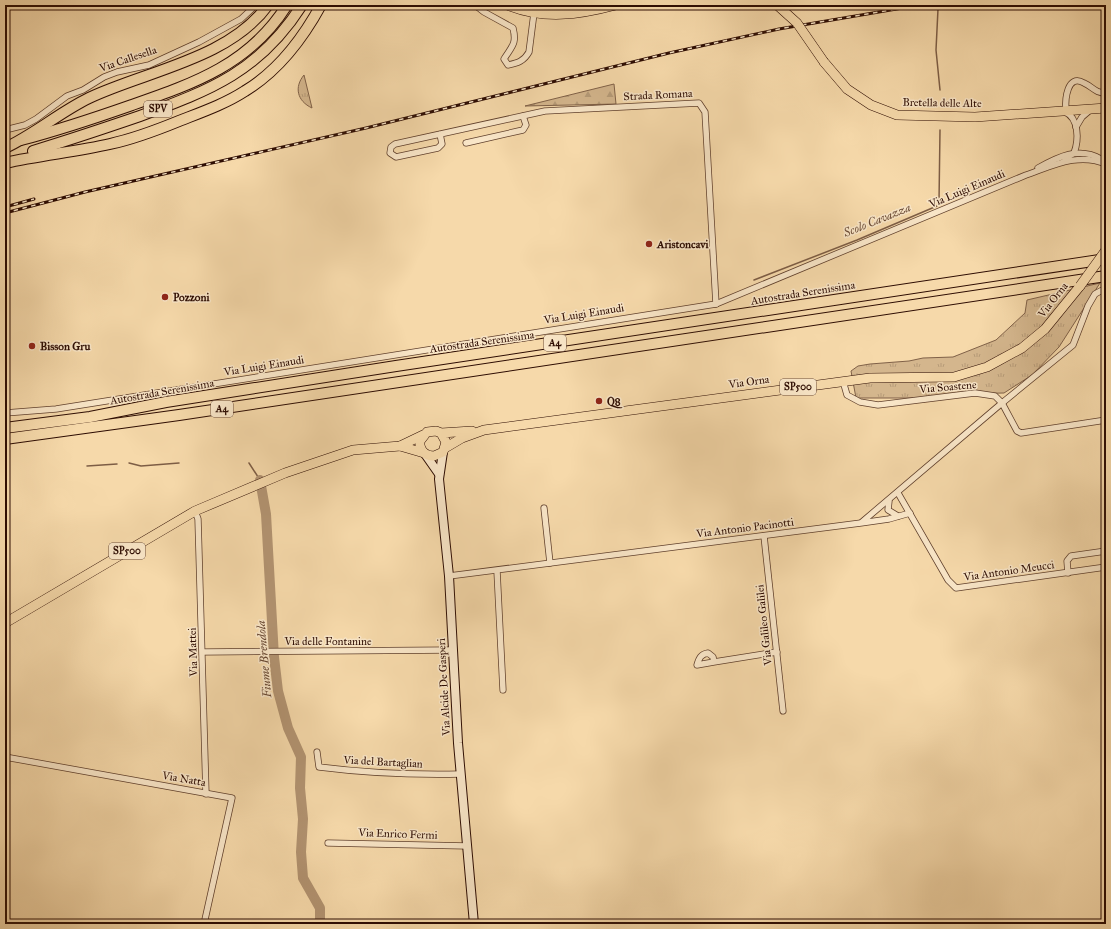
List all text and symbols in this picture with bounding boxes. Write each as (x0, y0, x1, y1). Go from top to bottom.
street label: Via Callesella (97, 43, 159, 75)
street label: Strada Romana (623, 87, 693, 103)
street label: Bretella delle Alte (902, 96, 982, 110)
road number: SPV (144, 101, 172, 117)
street label: Via Luigi Einaudi (926, 167, 1007, 211)
water label: Scolo Cavazza (840, 200, 913, 240)
place label: Aristoncavi (656, 238, 710, 251)
marker: Aristoncavi (644, 239, 654, 249)
street label: Autostrada Serenissima (749, 278, 856, 308)
street label: Via Orna (1035, 280, 1071, 321)
place label: Pozzoni (173, 291, 210, 304)
marker: Pozzoni (160, 292, 170, 302)
street label: Via Luigi Einaudi (542, 301, 625, 327)
street label: Autostrada Serenissima (428, 328, 535, 356)
road number: A4 (544, 335, 566, 351)
place label: Bisson Gru (40, 340, 90, 353)
marker: Bisson Gru (27, 341, 37, 351)
street label: Via Luigi Einaudi (222, 353, 305, 379)
street label: Via Orna (727, 373, 770, 391)
street label: Autostrada Serenissima (108, 376, 215, 408)
street label: Via Soastene (918, 378, 978, 396)
road number: SP500 (780, 379, 816, 395)
place label: Q8 (607, 395, 623, 409)
marker: Q8 (594, 396, 604, 406)
road number: A4 (211, 401, 233, 417)
street label: Via Antonio Pacinotti (694, 516, 795, 541)
road number: SP500 (109, 543, 145, 559)
street label: Via Antonio Meucci (962, 558, 1055, 584)
street label: Via Galileo Galilei (753, 584, 775, 667)
water label: Fiume Brendola (254, 620, 274, 699)
street label: Via Mattei (186, 627, 200, 678)
street label: Via delle Fontanine (283, 635, 372, 648)
street label: Via Alcide De Gasperi (435, 638, 453, 737)
street label: Via del Bartaglian (342, 753, 423, 771)
street label: Via Natta (160, 769, 207, 789)
street label: Via Enrico Fermi (357, 826, 438, 842)

